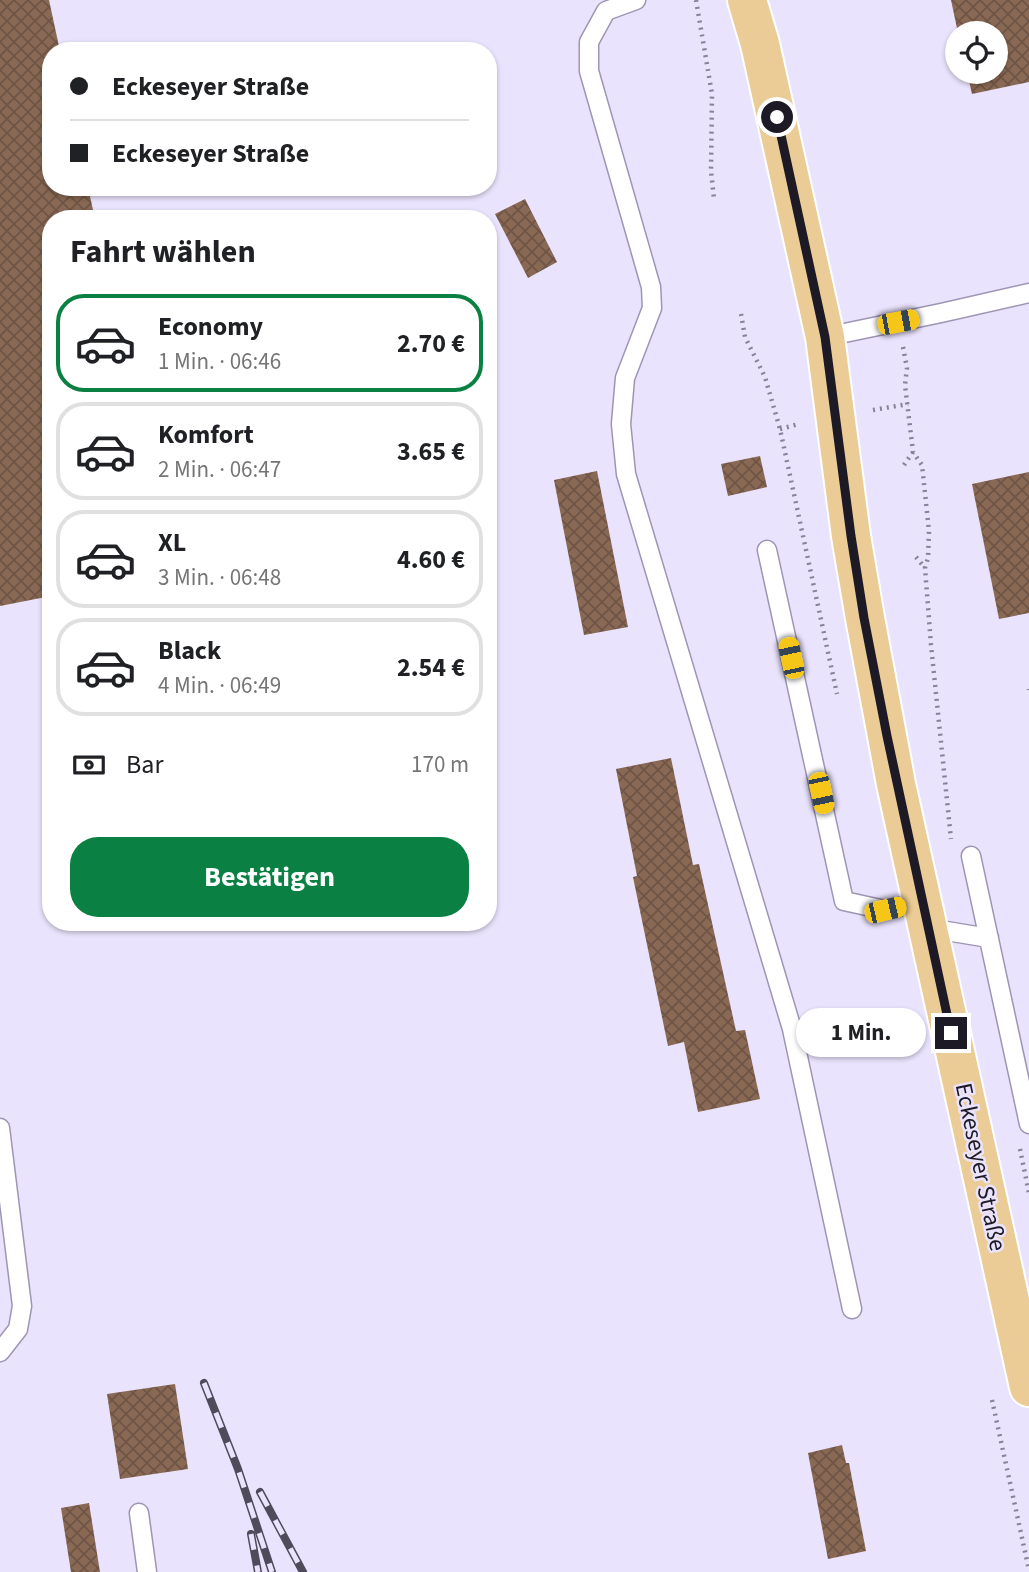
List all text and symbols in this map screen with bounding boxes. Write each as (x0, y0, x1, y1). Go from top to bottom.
map controls (945, 21, 1008, 84)
button: locate (945, 21, 1008, 84)
text: Eckeseyer Straße (112, 68, 309, 105)
route start (761, 101, 793, 133)
text: Eckeseyer Straße (112, 135, 309, 172)
text: Fahrt wählen (70, 229, 256, 275)
text: Economy (158, 308, 263, 345)
car (876, 308, 921, 336)
icon: car (74, 312, 137, 375)
text: 2.70 € (397, 325, 465, 362)
text: 1 Min. · 06:46 (158, 345, 281, 378)
text: Komfort (158, 416, 254, 453)
icon: car (74, 420, 137, 483)
text: 3.65 € (397, 433, 465, 470)
text: 2 Min. · 06:47 (158, 453, 281, 486)
text: XL (158, 524, 186, 561)
icon: car (74, 528, 137, 591)
text: 4.60 € (397, 541, 465, 578)
text: 3 Min. · 06:48 (158, 561, 281, 594)
text: Black (158, 632, 221, 669)
car (777, 635, 806, 681)
icon: car (74, 636, 137, 699)
text: 2.54 € (397, 649, 465, 686)
text: 4 Min. · 06:49 (158, 669, 281, 702)
icon: cash (70, 746, 108, 784)
text: Bar (126, 746, 163, 783)
text: 170 m (411, 748, 469, 781)
car (807, 770, 836, 816)
button: Bestätigen (70, 837, 469, 917)
car (863, 895, 908, 925)
callout: 1 Min. (797, 1009, 926, 1058)
text: 1 Min. (831, 1016, 891, 1049)
route end (935, 1017, 967, 1049)
street label: Eckeseyer Straße (946, 1080, 1015, 1254)

